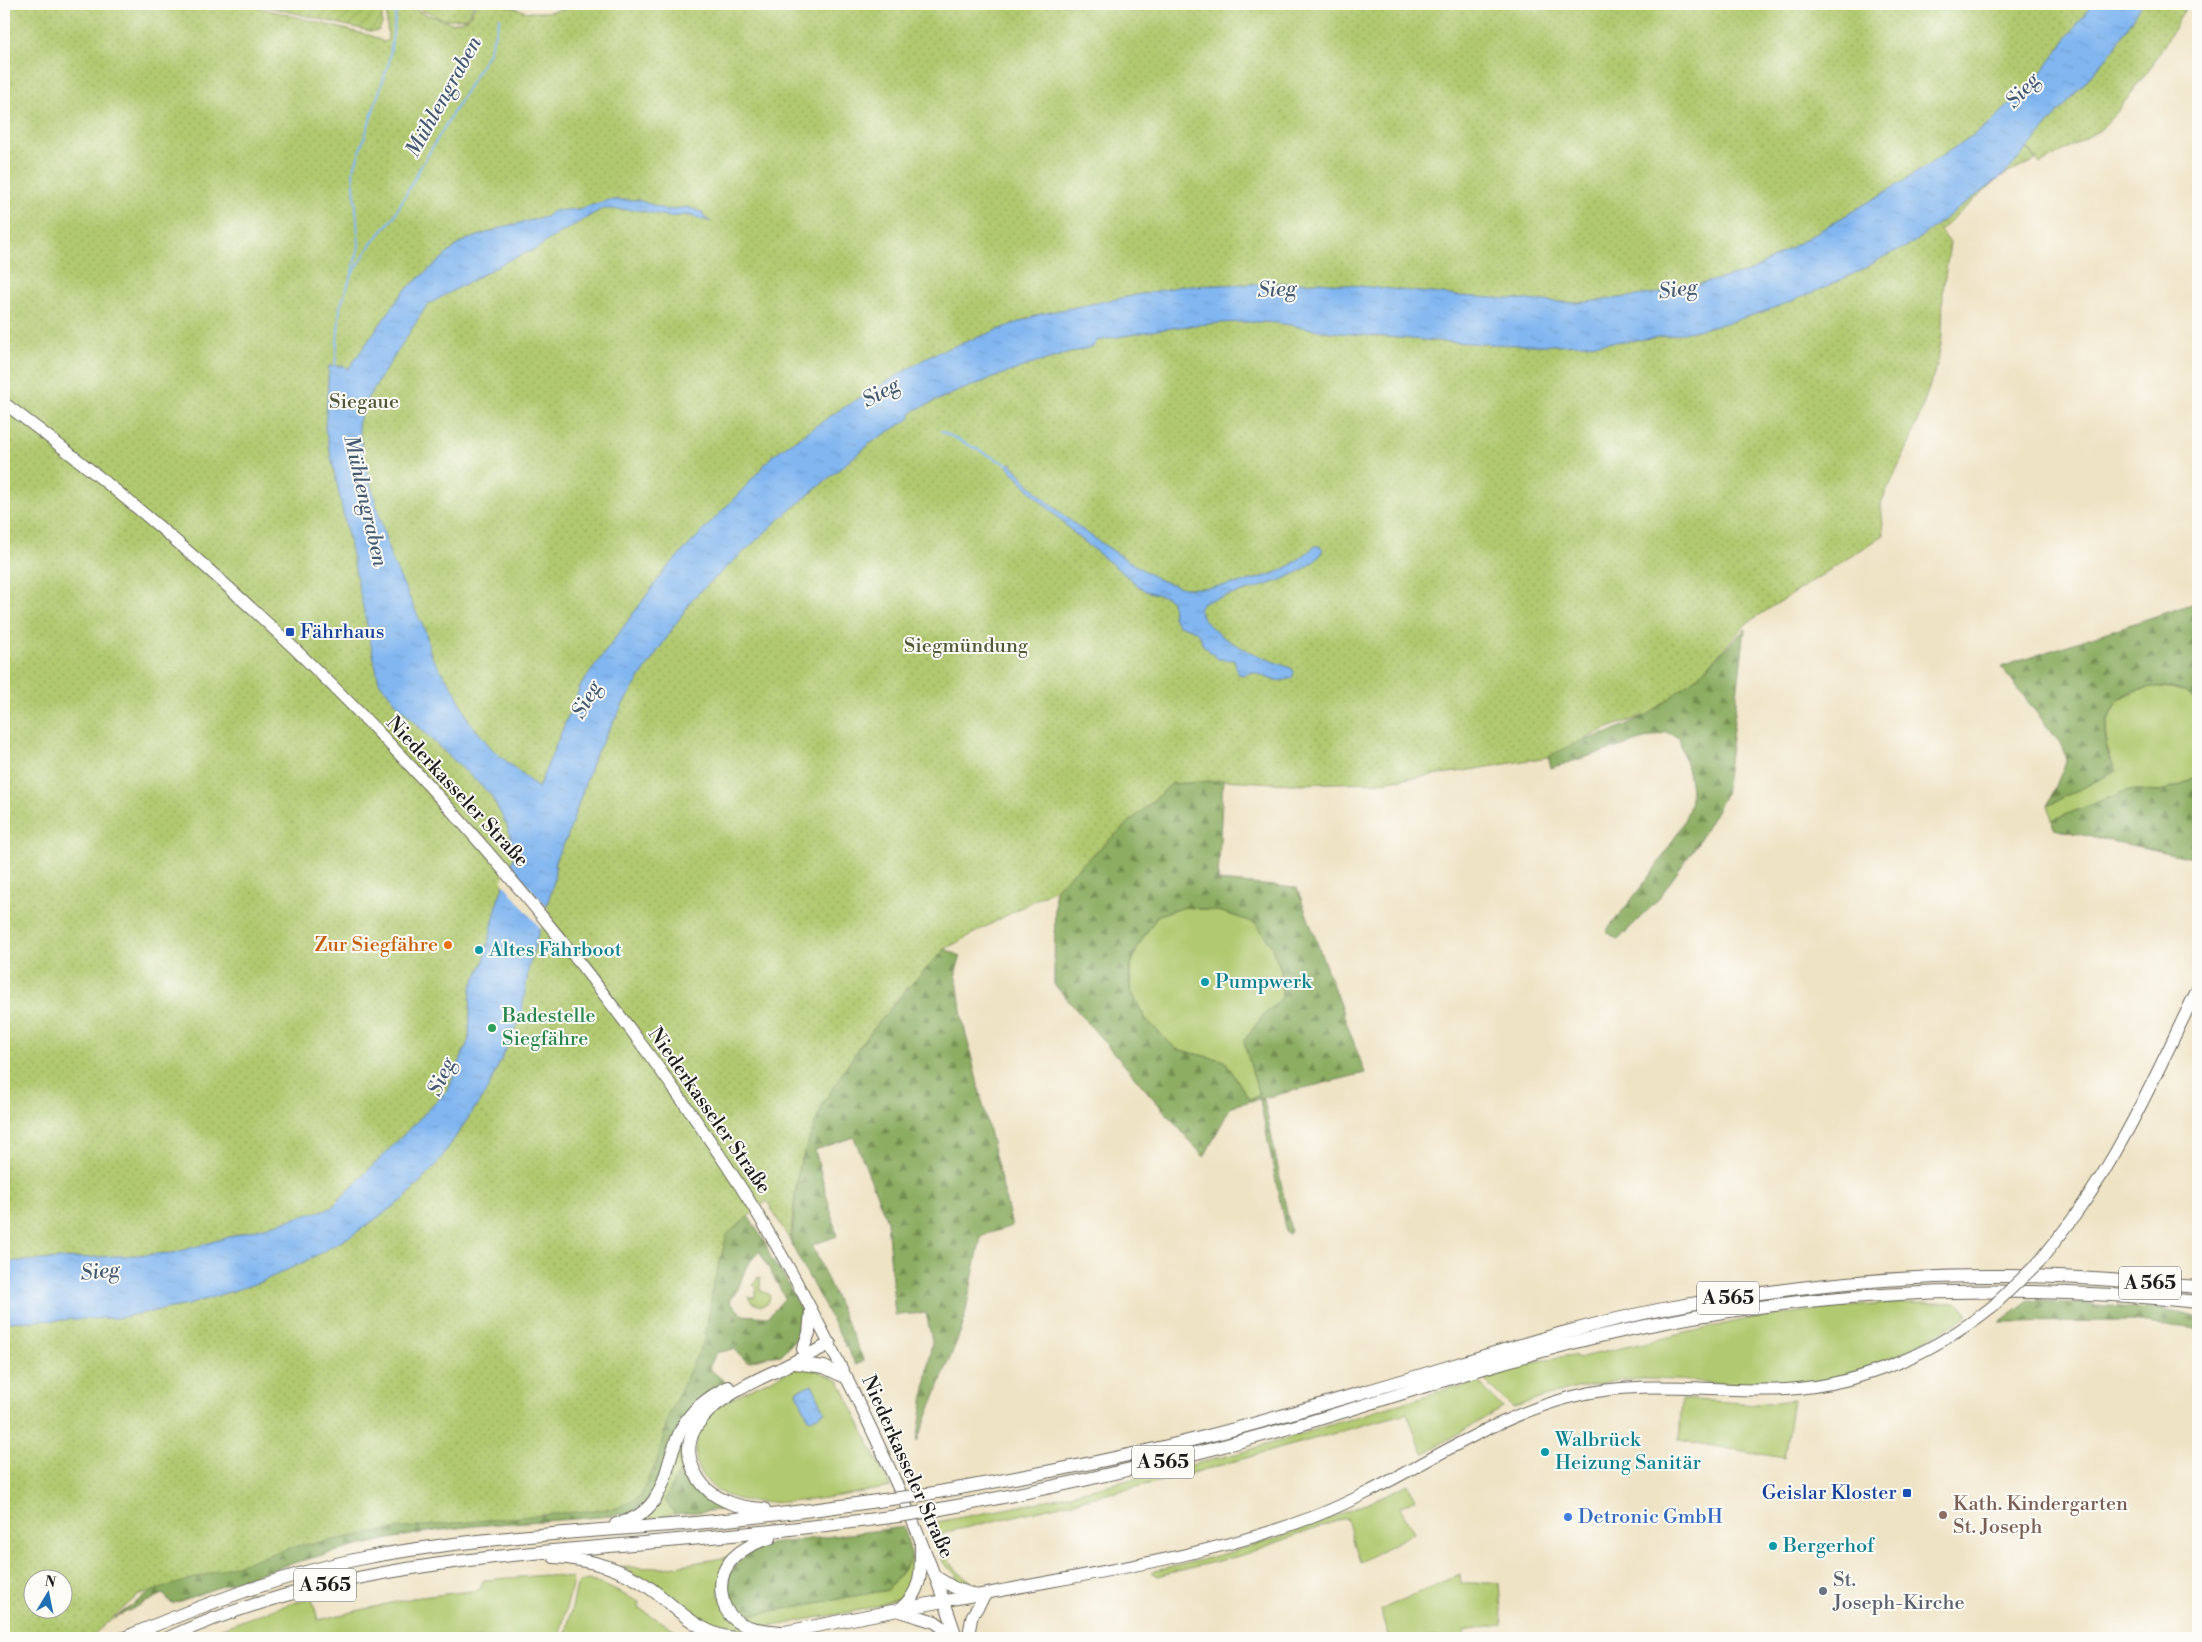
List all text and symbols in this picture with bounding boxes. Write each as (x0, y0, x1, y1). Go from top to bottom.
water label: Mühlengraben (400, 32, 488, 162)
water label: Sieg (2000, 67, 2047, 114)
water label: Sieg (1657, 274, 1700, 306)
water label: Sieg (1257, 276, 1298, 304)
water label: Sieg (858, 372, 905, 414)
park label: Siegaue (329, 390, 399, 415)
water label: Mühlengraben (337, 433, 393, 569)
place label: Fährhaus (300, 620, 384, 645)
marker: Fährhaus (284, 626, 296, 638)
park label: Siegmündung (904, 634, 1029, 659)
water label: Sieg (566, 676, 608, 723)
street label: Niederkasseler Straße (380, 711, 534, 873)
place label: Zur Siegfähre (314, 933, 438, 958)
place label: Altes Fährboot (488, 938, 622, 963)
marker: Zur Siegfähre (442, 939, 454, 951)
marker: Altes Fährboot (473, 944, 485, 956)
place label: Pumpwerk (1215, 970, 1313, 995)
marker: Pumpwerk (1199, 976, 1211, 988)
place label: Badestelle Siegfähre (501, 1004, 596, 1052)
marker: Badestelle Siegfähre (486, 1022, 498, 1034)
street label: Niederkasseler Straße (642, 1023, 776, 1199)
water label: Sieg (422, 1053, 462, 1100)
water label: Sieg (79, 1257, 122, 1287)
road number: A 565 (2119, 1266, 2181, 1300)
road number: A 565 (1697, 1282, 1759, 1315)
street label: Niederkasseler Straße (855, 1372, 959, 1562)
place label: Walbrück Heizung Sanitär (1554, 1428, 1702, 1476)
road number: A 565 (1132, 1445, 1194, 1478)
marker: Walbrück Heizung Sanitär (1539, 1446, 1551, 1458)
place label: Geislar Kloster (1762, 1481, 1897, 1506)
marker: Geislar Kloster (1901, 1487, 1913, 1499)
place label: Kath. Kindergarten St. Joseph (1953, 1492, 2128, 1540)
place label: Detronic GmbH (1578, 1505, 1723, 1530)
marker: Kath. Kindergarten St. Joseph (1937, 1509, 1949, 1521)
marker: Detronic GmbH (1562, 1511, 1574, 1523)
place label: Bergerhof (1782, 1534, 1875, 1559)
marker: Bergerhof (1767, 1540, 1779, 1552)
road number: A 565 (294, 1568, 356, 1602)
place label: St. Joseph-Kirche (1832, 1568, 1965, 1616)
north arrow (22, 1570, 72, 1620)
text: N (43, 1572, 57, 1592)
marker: St. Joseph-Kirche (1817, 1585, 1829, 1597)

